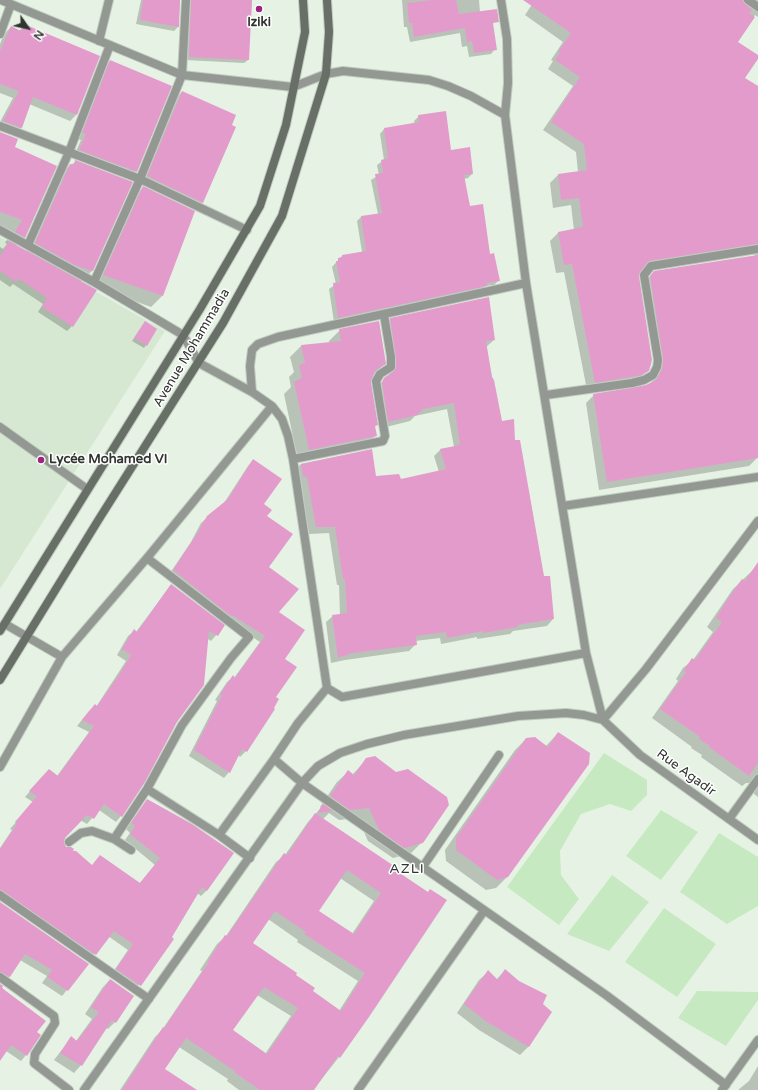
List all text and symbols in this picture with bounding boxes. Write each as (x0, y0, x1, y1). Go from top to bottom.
marker: Iziki (254, 4, 264, 14)
north arrow (8, 8, 48, 48)
place label: Iziki (247, 15, 271, 31)
text: N (31, 28, 46, 42)
street label: Avenue Mohammadia (150, 286, 234, 410)
place label: Lycée Mohamed VI (49, 452, 167, 468)
marker: Lycée Mohamed VI (36, 455, 46, 465)
street label: Rue Agadir (653, 746, 719, 800)
district label: AZLI (389, 861, 425, 877)

